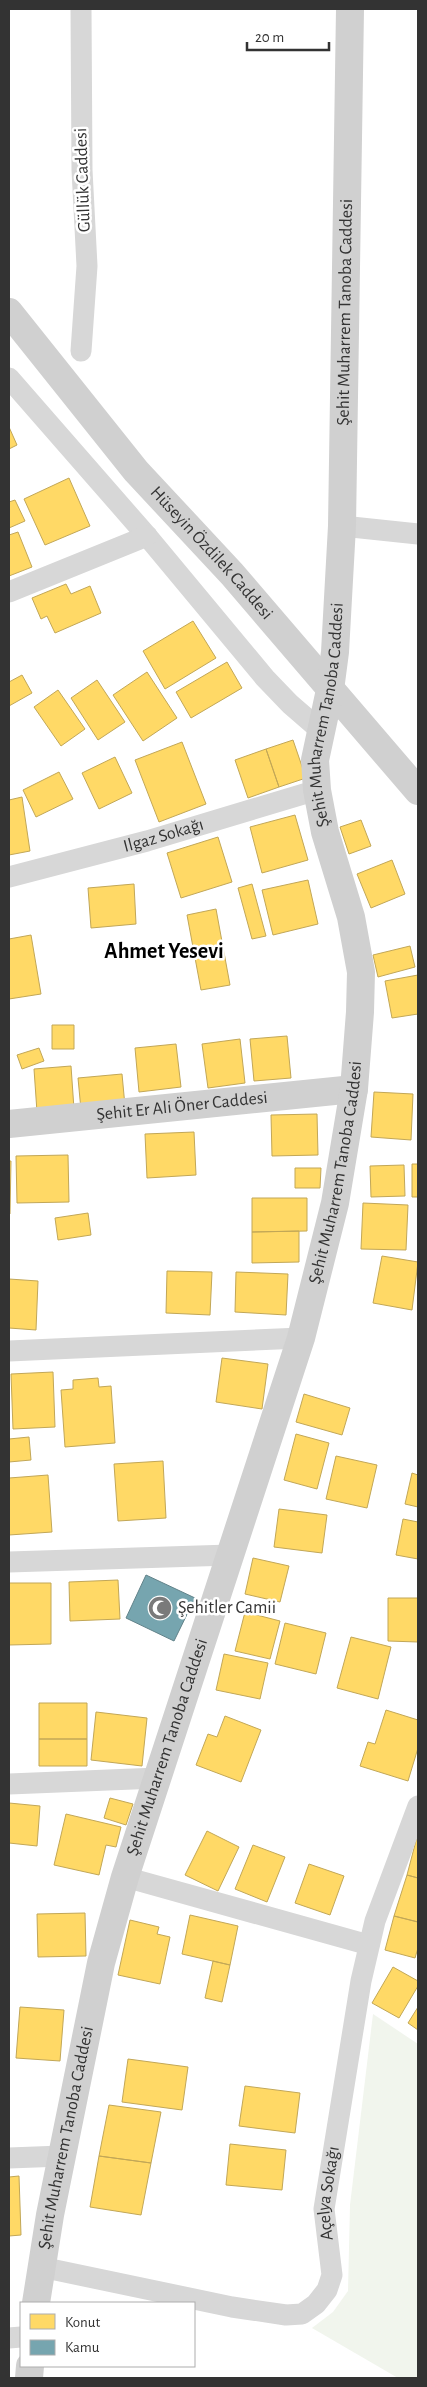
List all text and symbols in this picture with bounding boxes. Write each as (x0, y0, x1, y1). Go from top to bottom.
scale bar (247, 20, 330, 52)
text: 20 m (255, 30, 284, 45)
street label: Güllük Caddesi (72, 127, 94, 233)
street label: Şehit Muharrem Tanoba Caddesi (335, 199, 356, 426)
street label: Hüseyin Özdilek Caddesi (147, 483, 276, 623)
street label: Şehit Muharrem Tanoba Caddesi (306, 602, 347, 829)
street label: Ilgaz Sokağı (121, 815, 206, 856)
district label: Ahmet Yesevi (104, 940, 224, 962)
street label: Şehit Muharrem Tanoba Caddesi (306, 1060, 365, 1286)
street label: Şehit Er Ali Öner Caddesi (96, 1089, 269, 1124)
mosque icon: Şehitler Camii (147, 1595, 173, 1621)
place label: Şehitler Camii (178, 1599, 276, 1617)
street label: Şehit Muharrem Tanoba Caddesi (124, 1637, 211, 1858)
street label: Şehit Muharrem Tanoba Caddesi (36, 2025, 97, 2251)
street label: Açelya Sokağı (315, 2145, 343, 2241)
legend (20, 2302, 195, 2367)
text: Konut (65, 2315, 100, 2330)
text: Kamu (65, 2340, 100, 2355)

